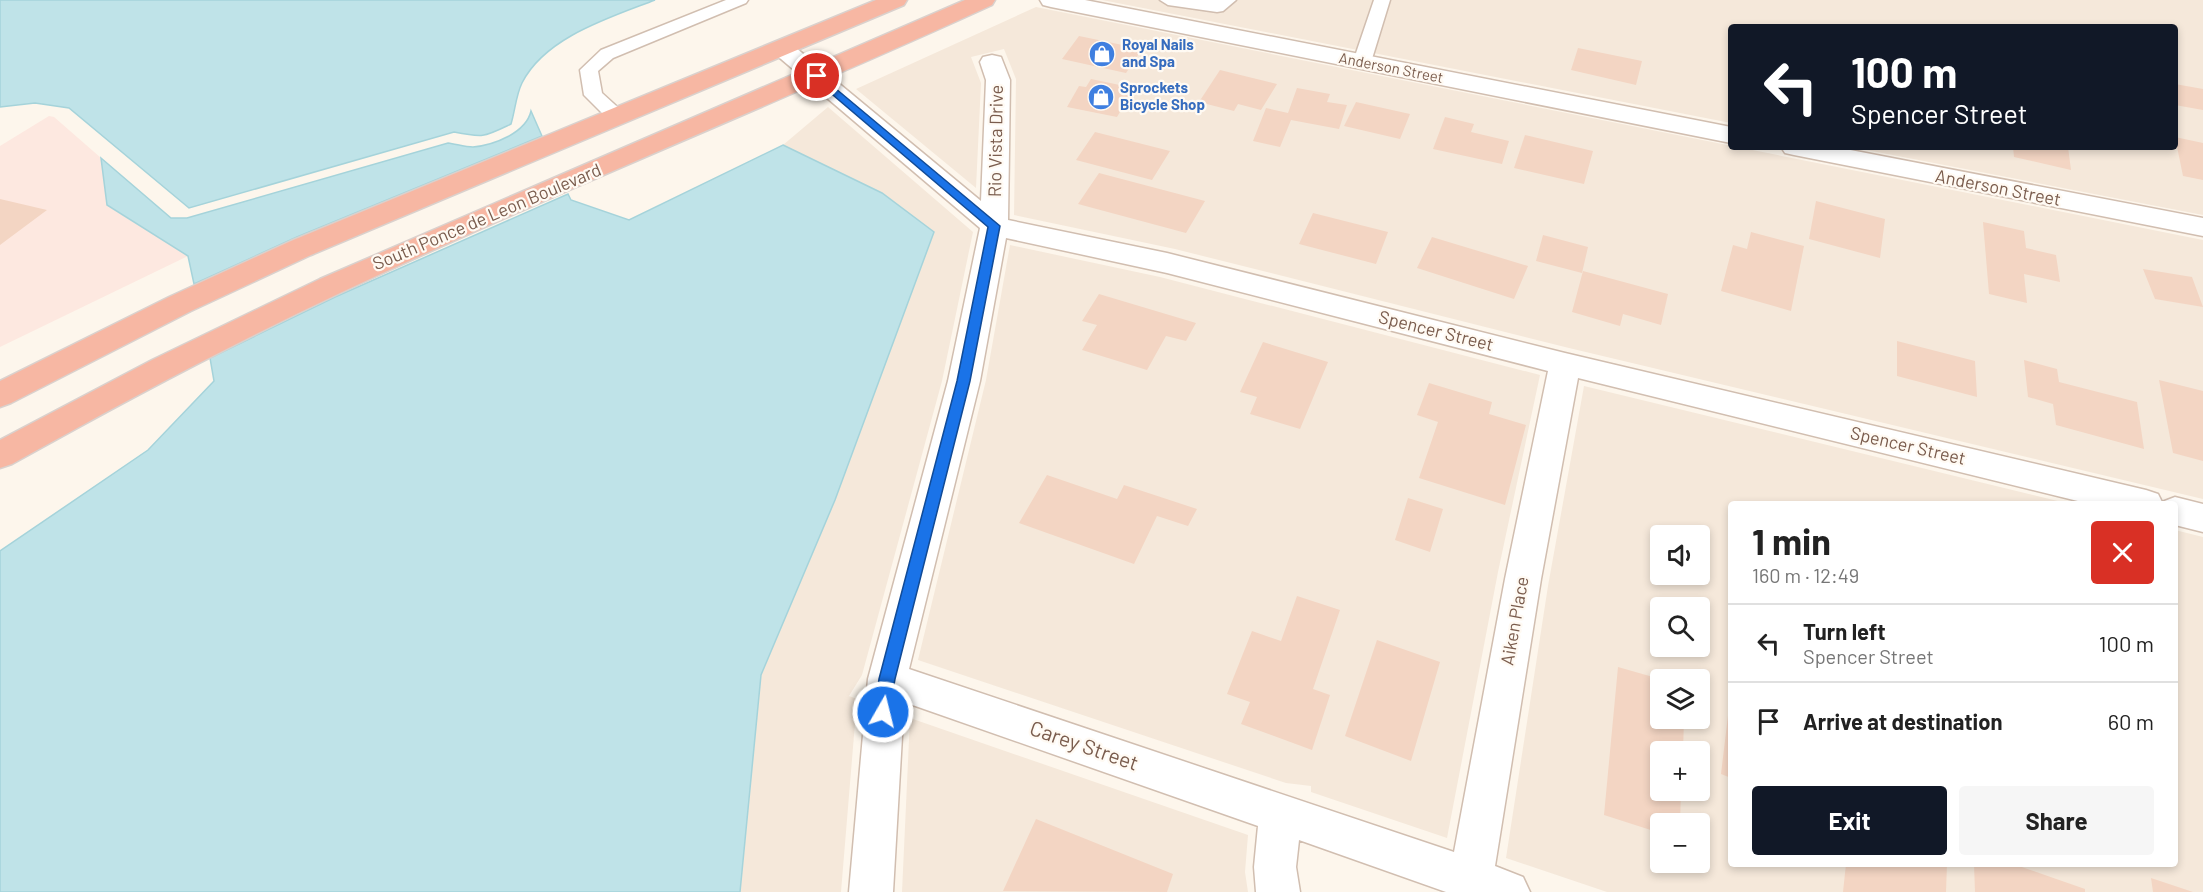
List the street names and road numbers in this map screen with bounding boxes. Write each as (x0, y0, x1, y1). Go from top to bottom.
street label: Anderson Street (1337, 48, 1445, 86)
street label: Rio Vista Drive (983, 85, 1007, 197)
street label: South Ponce de Leon Boulevard (369, 158, 604, 274)
street label: Anderson Street (1934, 164, 2063, 210)
street label: Spencer Street (1376, 305, 1496, 355)
street label: Spencer Street (1848, 421, 1968, 469)
street label: Aiken Place (1495, 575, 1533, 667)
street label: Carey Street (1027, 714, 1142, 775)

